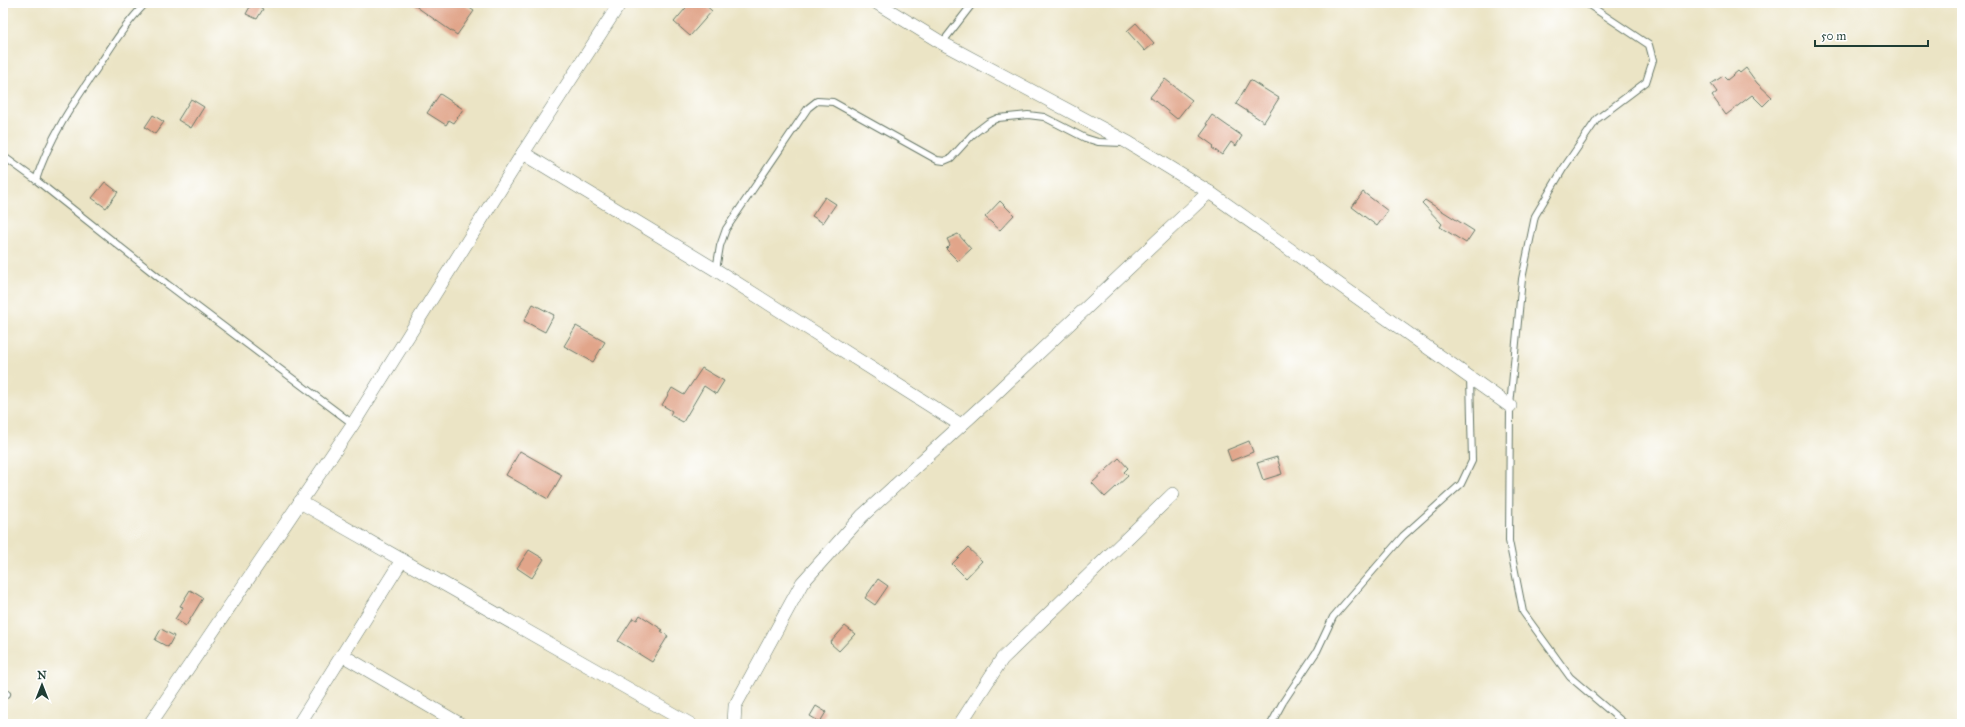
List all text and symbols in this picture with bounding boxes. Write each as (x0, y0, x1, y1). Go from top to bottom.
scale bar (1815, 22, 1928, 48)
text: 50 m (1821, 29, 1846, 43)
north arrow (22, 665, 62, 705)
text: N (37, 669, 47, 682)

